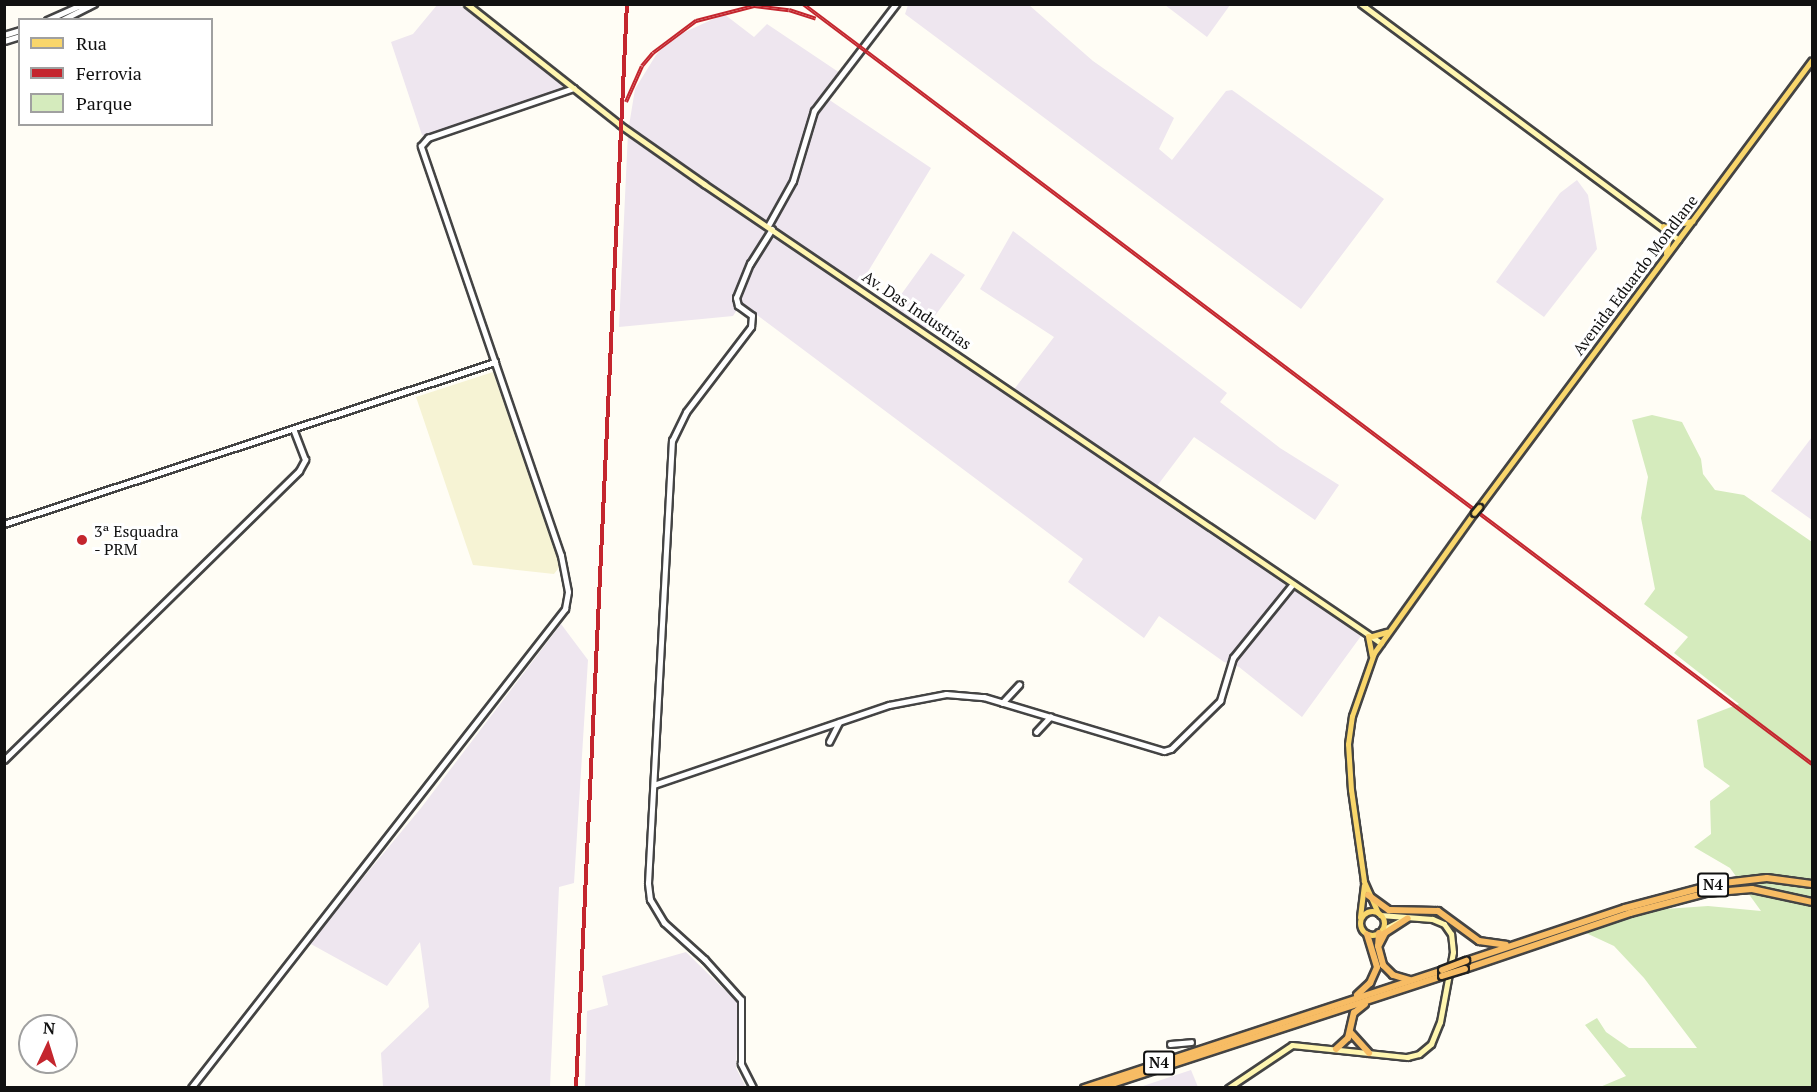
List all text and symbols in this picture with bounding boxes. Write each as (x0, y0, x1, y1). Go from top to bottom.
legend (18, 18, 213, 126)
text: Rua (76, 31, 107, 55)
text: Ferrovia (76, 61, 142, 85)
text: Parque (76, 91, 132, 115)
street label: Avenida Eduardo Mondlane (1568, 191, 1702, 359)
street label: Av. Das Industrias (859, 266, 975, 354)
place label: 3ª Esquadra - PRM (94, 521, 179, 559)
marker: 3ª Esquadra - PRM (75, 533, 89, 547)
road number: N4 (1696, 873, 1730, 897)
north arrow (18, 1014, 78, 1074)
text: N (42, 1017, 56, 1039)
road number: N4 (1142, 1051, 1176, 1075)

